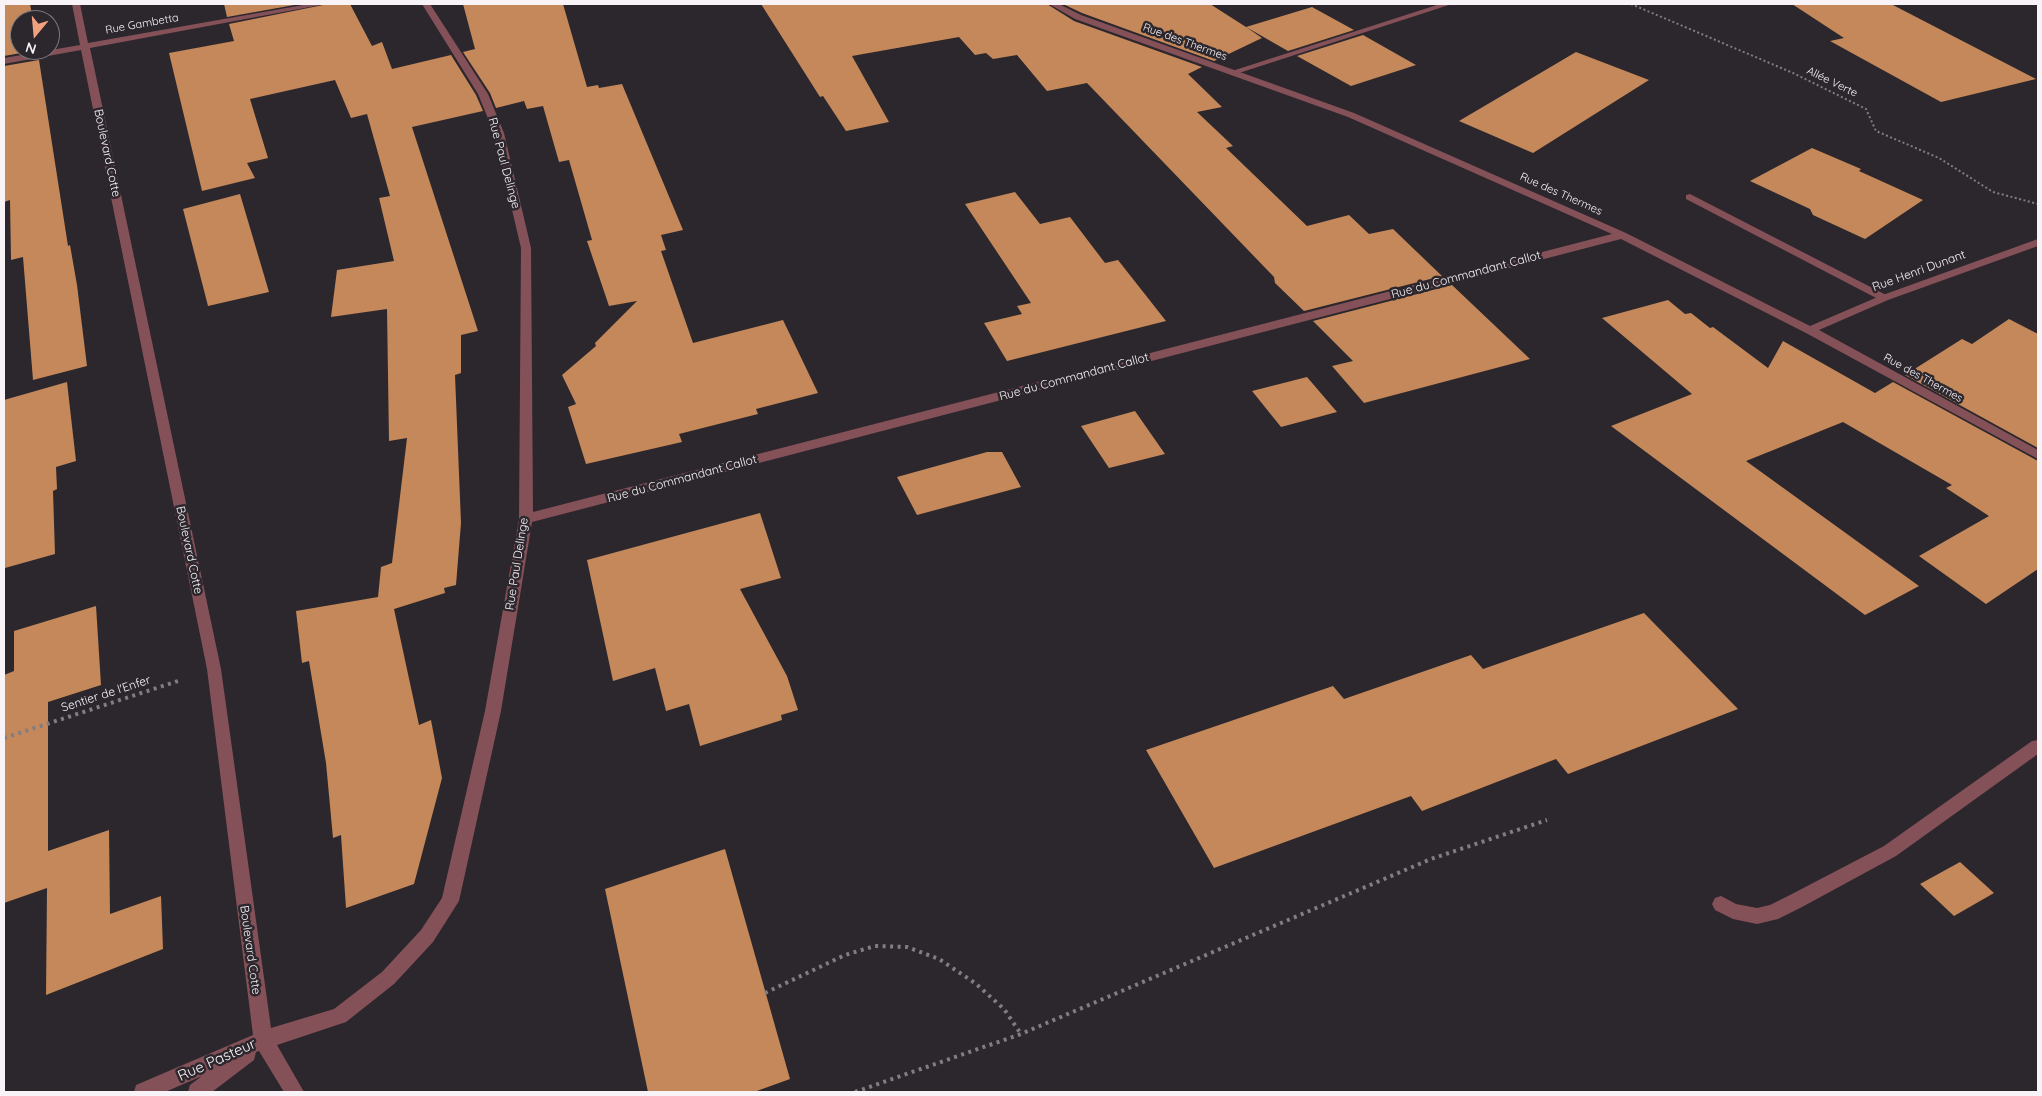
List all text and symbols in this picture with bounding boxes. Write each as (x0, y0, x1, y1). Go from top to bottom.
north arrow (10, 10, 60, 60)
street label: Rue Gambetta (104, 11, 180, 37)
street label: Rue des Thermes (1141, 21, 1229, 63)
text: N (23, 38, 38, 59)
street label: Allée Verte (1804, 64, 1860, 100)
street label: Boulevard Cotte (91, 108, 123, 198)
street label: Rue Paul Delinge (485, 116, 523, 210)
street label: Rue des Thermes (1518, 170, 1604, 218)
street label: Rue Henri Dunant (1870, 247, 1968, 295)
street label: Rue du Commandant Callot (1390, 248, 1542, 302)
street label: Rue du Commandant Callot (998, 350, 1150, 404)
street label: Rue des Thermes (1881, 351, 1965, 405)
street label: Rue du Commandant Callot (606, 452, 758, 506)
street label: Boulevard Cotte (173, 505, 205, 595)
street label: Rue Paul Delinge (503, 517, 531, 611)
street label: Sentier de l'Enfer (59, 673, 153, 715)
street label: Boulevard Cotte (237, 905, 263, 995)
street label: Rue Pasteur (175, 1035, 259, 1085)

